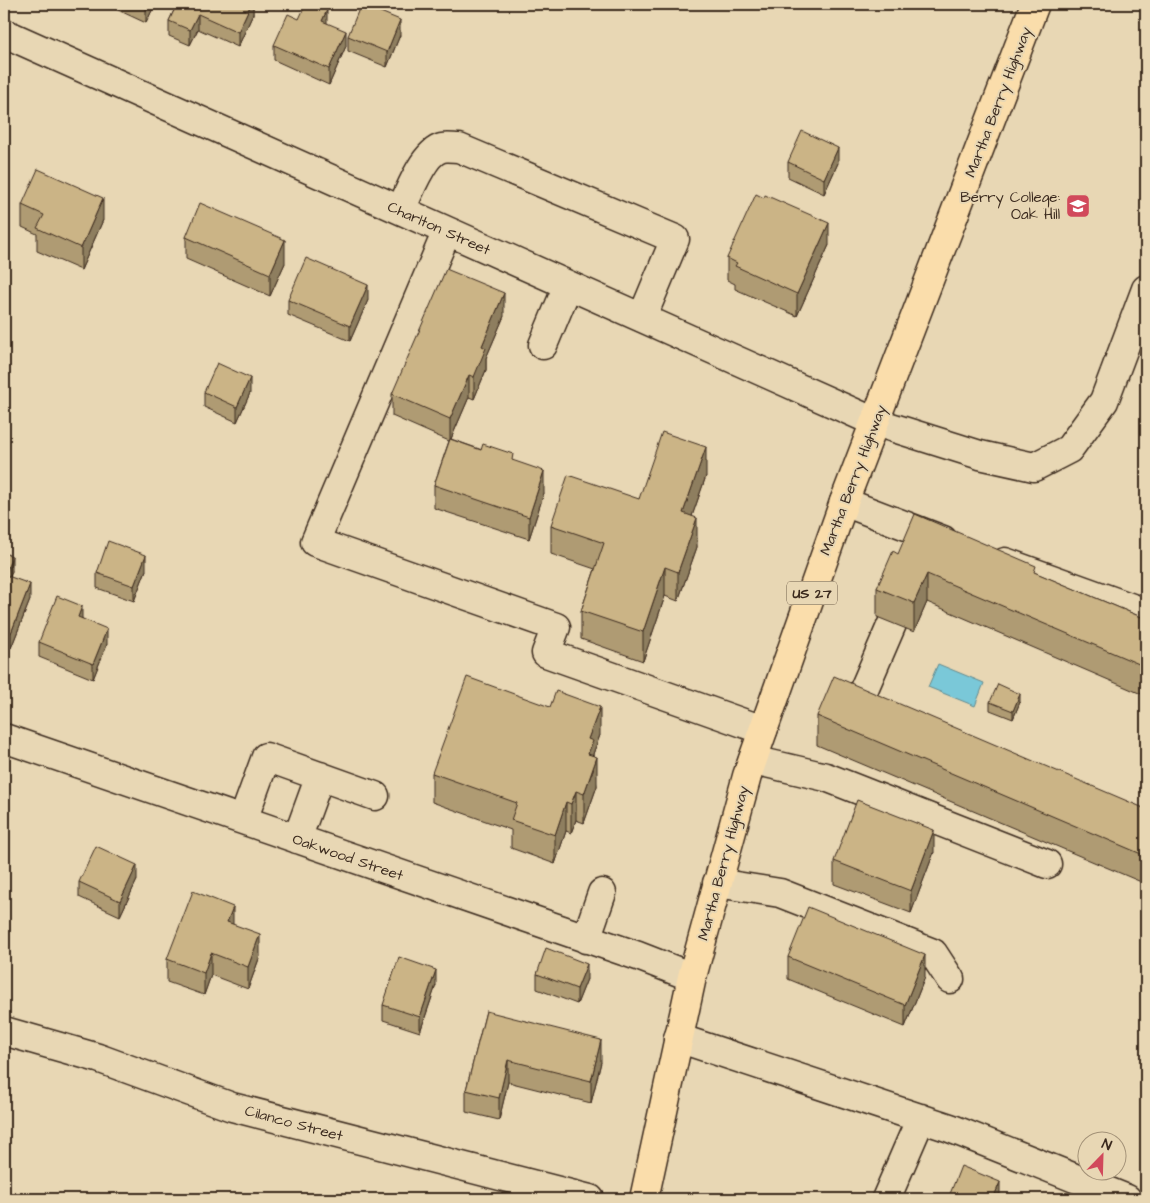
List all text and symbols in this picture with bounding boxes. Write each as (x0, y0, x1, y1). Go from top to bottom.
street label: Martha Berry Highway (960, 24, 1038, 181)
place label: Berry College: Oak Hill (960, 187, 1060, 225)
school or university icon: Berry College: Oak Hill (1065, 193, 1091, 219)
street label: Charlton Street (384, 196, 494, 261)
street label: Martha Berry Highway (815, 402, 893, 559)
road number: US 27 (787, 582, 837, 604)
street label: Martha Berry Highway (693, 783, 755, 943)
street label: Oakwood Street (290, 829, 406, 886)
street label: Cilanco Street (243, 1100, 345, 1147)
north arrow (1078, 1130, 1128, 1180)
text: N (1099, 1134, 1115, 1156)

